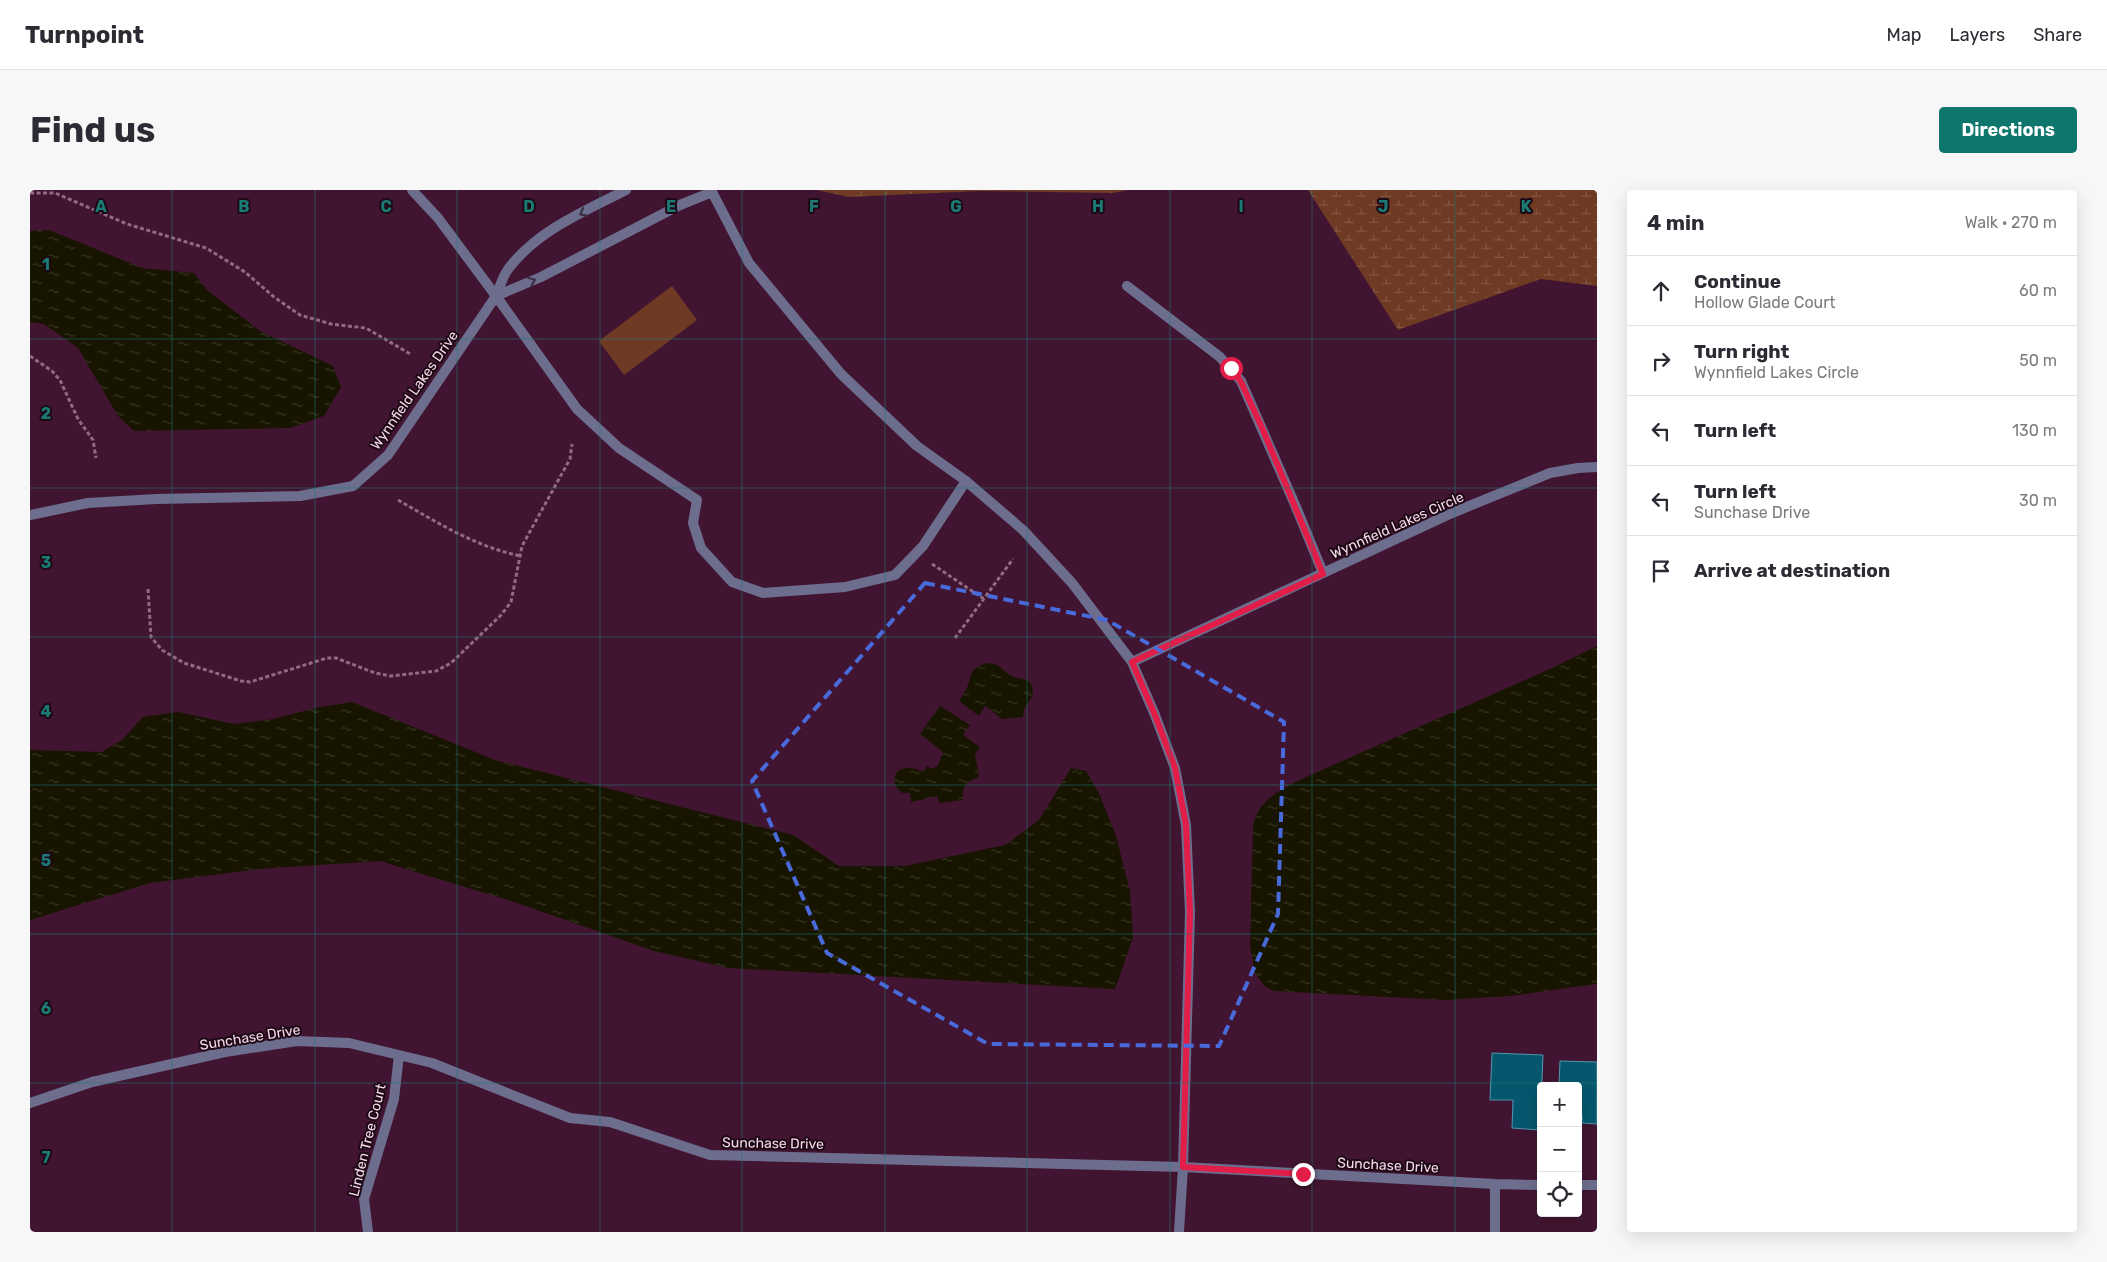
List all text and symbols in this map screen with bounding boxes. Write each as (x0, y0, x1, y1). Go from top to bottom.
text: Turnpoint (25, 21, 144, 49)
text: Map (1887, 24, 1922, 46)
text: Layers (1950, 24, 2005, 46)
text: Share (2033, 24, 2082, 46)
button: Directions (1939, 107, 2077, 153)
text: Find us (30, 109, 155, 151)
text: A (95, 197, 107, 216)
text: B (238, 197, 250, 216)
text: C (380, 197, 392, 216)
text: D (523, 197, 535, 216)
text: E (666, 197, 676, 216)
text: F (809, 197, 819, 216)
text: G (950, 197, 962, 216)
text: H (1092, 197, 1104, 216)
text: I (1238, 197, 1244, 216)
text: J (1378, 197, 1388, 216)
text: K (1521, 197, 1532, 216)
one-way arrow (579, 206, 588, 216)
text: 4 min (1647, 210, 1705, 235)
text: Walk · 270 m (1965, 213, 2057, 232)
text: 1 (42, 255, 50, 274)
text: Continue (1694, 270, 1781, 293)
one-way arrow (527, 277, 535, 287)
icon: ahead (1647, 277, 1675, 305)
text: 60 m (2019, 281, 2057, 300)
text: Hollow Glade Court (1694, 293, 1836, 312)
street label: Wynnfield Lakes Drive (367, 327, 462, 453)
text: Turn right (1694, 340, 1789, 363)
icon: right (1647, 347, 1675, 375)
text: 50 m (2019, 351, 2057, 370)
route start (1220, 357, 1243, 380)
text: Wynnfield Lakes Circle (1694, 363, 1859, 382)
text: 2 (41, 404, 51, 423)
icon: left (1647, 417, 1675, 445)
text: Turn left (1694, 419, 1776, 442)
text: 130 m (2012, 421, 2057, 440)
text: Turn left (1694, 480, 1776, 503)
icon: left (1647, 487, 1675, 515)
street label: Wynnfield Lakes Circle (1328, 488, 1467, 563)
text: 30 m (2019, 491, 2057, 510)
text: Sunchase Drive (1694, 503, 1810, 522)
text: 3 (41, 553, 51, 572)
icon: arrive (1647, 557, 1675, 585)
text: Arrive at destination (1694, 559, 1890, 582)
text: 4 (41, 702, 52, 721)
text: 5 (41, 851, 51, 870)
text: 6 (41, 999, 51, 1018)
street label: Sunchase Drive (199, 1021, 302, 1054)
street label: Linden Tree Court (345, 1082, 390, 1198)
map controls (1537, 1082, 1582, 1217)
button: + (1537, 1082, 1582, 1127)
button: − (1537, 1127, 1582, 1172)
street label: Sunchase Drive (722, 1134, 824, 1153)
text: 7 (41, 1148, 51, 1167)
street label: Sunchase Drive (1337, 1154, 1439, 1177)
route end (1292, 1163, 1315, 1186)
button: locate (1537, 1172, 1582, 1217)

